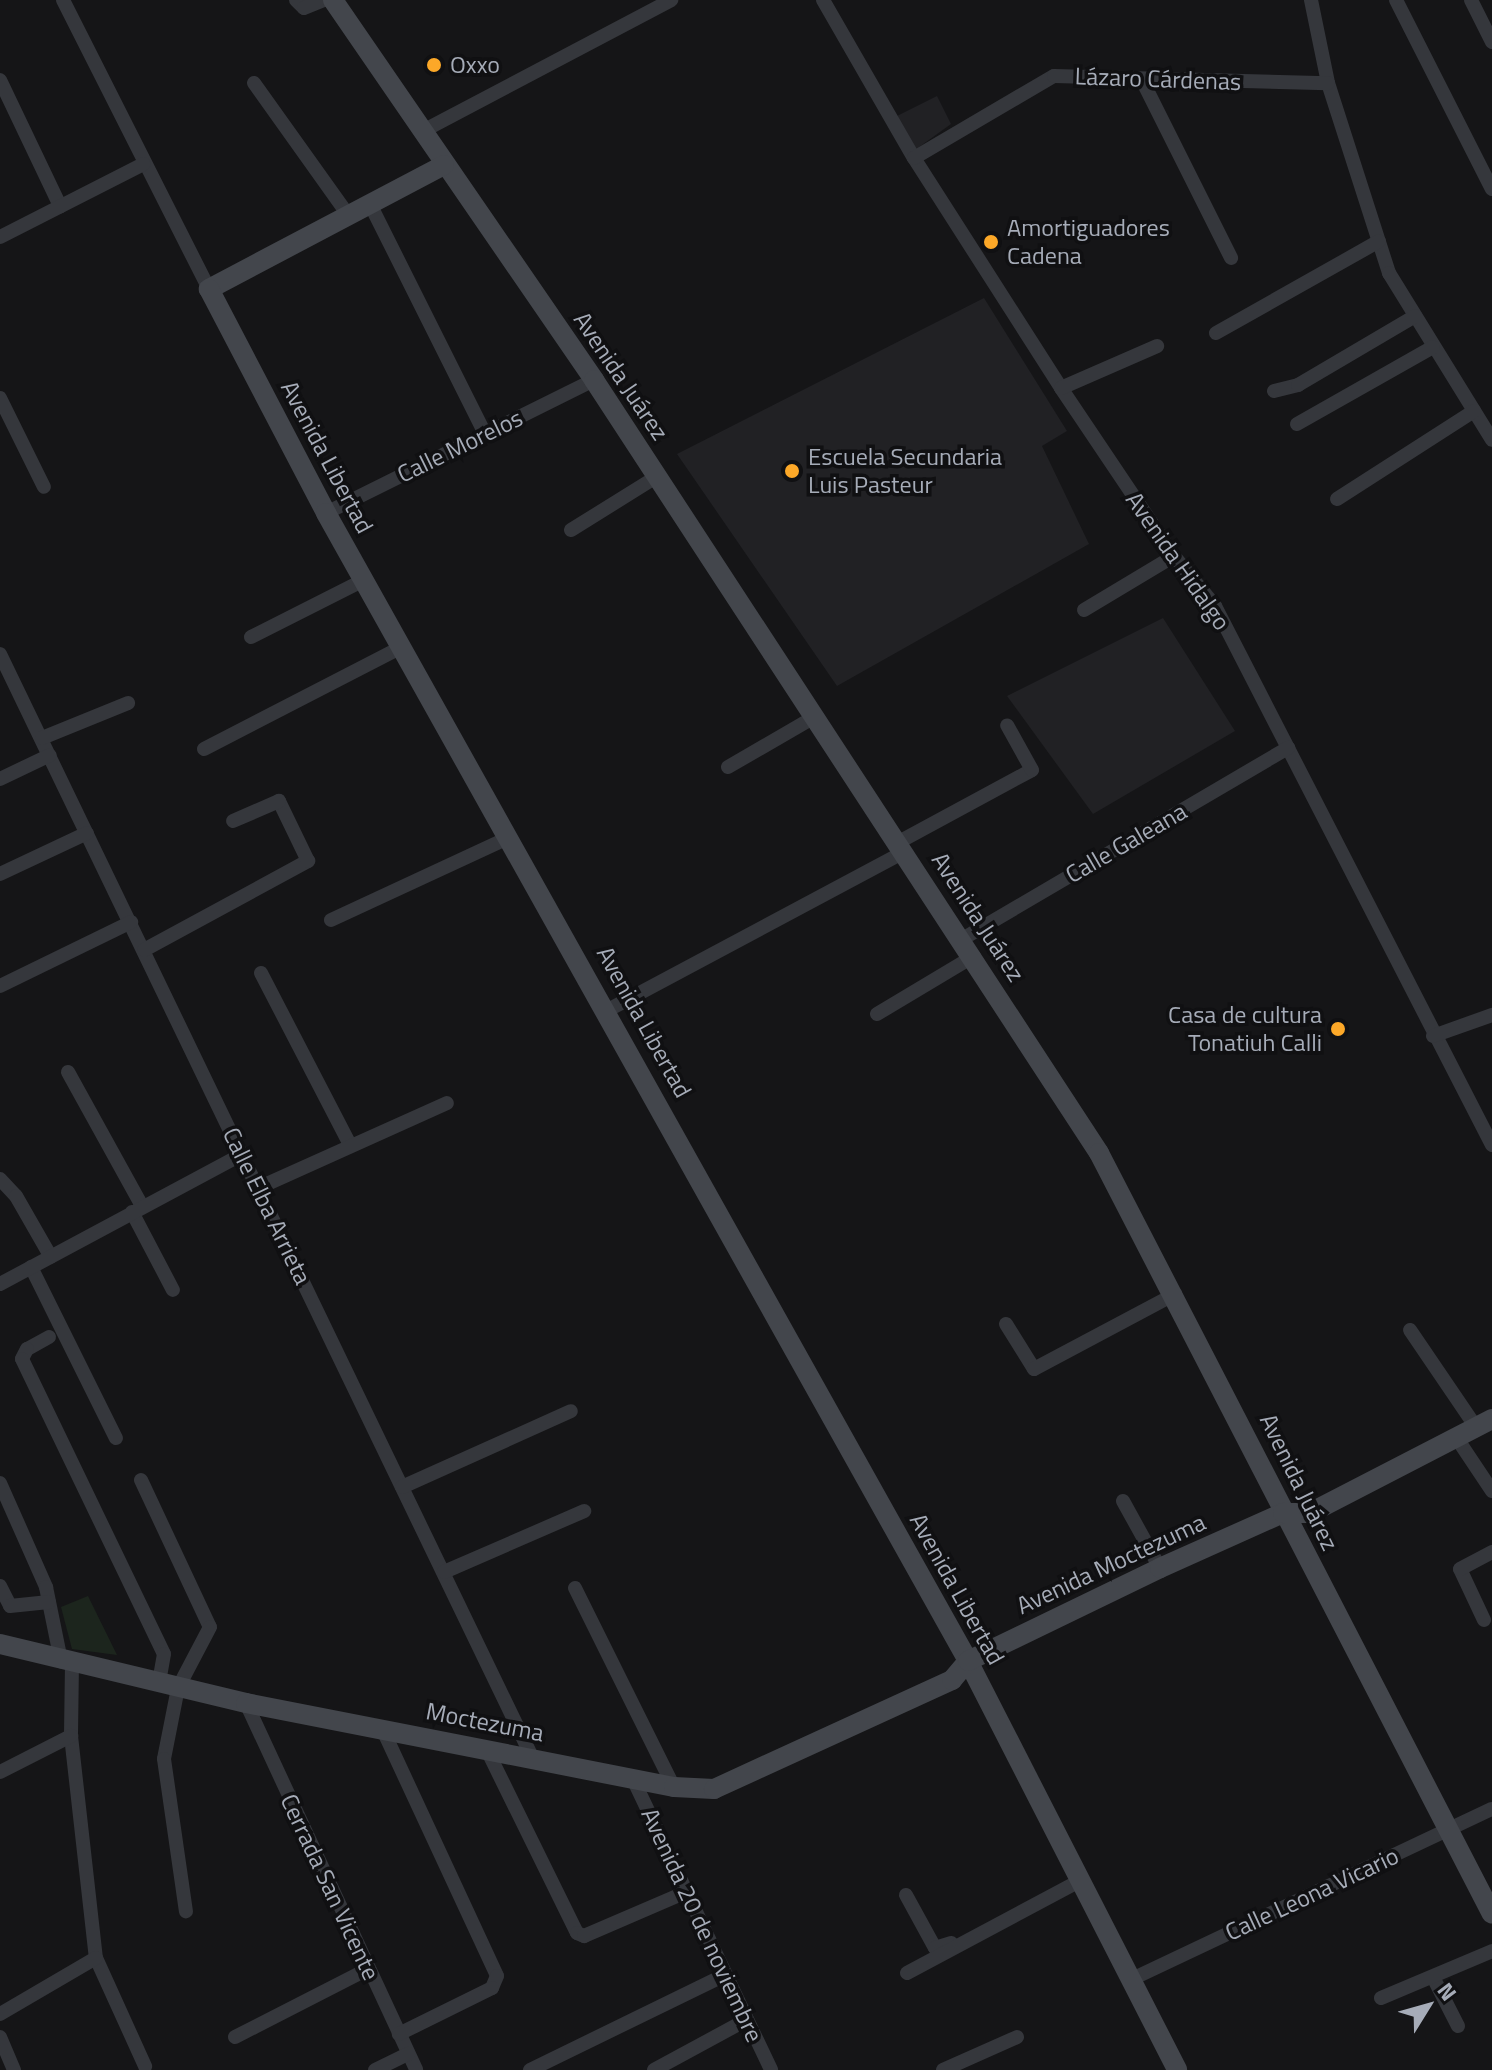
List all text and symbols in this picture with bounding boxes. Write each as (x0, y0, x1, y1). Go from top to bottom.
place label: Oxxo (450, 51, 500, 79)
marker: Oxxo (425, 56, 443, 74)
street label: Lázaro Cárdenas (1074, 62, 1242, 96)
place label: Amortiguadores Cadena (1007, 214, 1170, 270)
marker: Amortiguadores Cadena (982, 233, 1000, 251)
street label: Avenida Juárez (568, 306, 674, 446)
street label: Avenida Libertad (275, 376, 379, 538)
street label: Calle Morelos (393, 403, 527, 489)
place label: Escuela Secundaria Luis Pasteur (808, 443, 1002, 499)
marker: Escuela Secundaria Luis Pasteur (783, 462, 801, 480)
street label: Avenida Hidalgo (1120, 486, 1236, 636)
street label: Calle Galeana (1060, 797, 1192, 889)
street label: Avenida Juárez (926, 847, 1030, 987)
street label: Avenida Libertad (591, 941, 697, 1103)
place label: Casa de cultura Tonatiuh Calli (1168, 1001, 1322, 1057)
marker: Casa de cultura Tonatiuh Calli (1329, 1020, 1347, 1038)
street label: Calle Elba Arrieta (217, 1123, 317, 1289)
street label: Avenida Juárez (1254, 1409, 1344, 1555)
street label: Avenida Libertad (904, 1508, 1010, 1670)
street label: Avenida Moctezuma (1012, 1508, 1210, 1620)
street label: Moctezuma (424, 1696, 546, 1748)
street label: Cerrada San Vicente (274, 1789, 386, 1985)
street label: Avenida 20 de noviembre (635, 1803, 769, 2047)
street label: Calle Leona Vicario (1221, 1841, 1403, 1947)
north arrow (1388, 1966, 1468, 2046)
text: N (1429, 1975, 1465, 2008)

